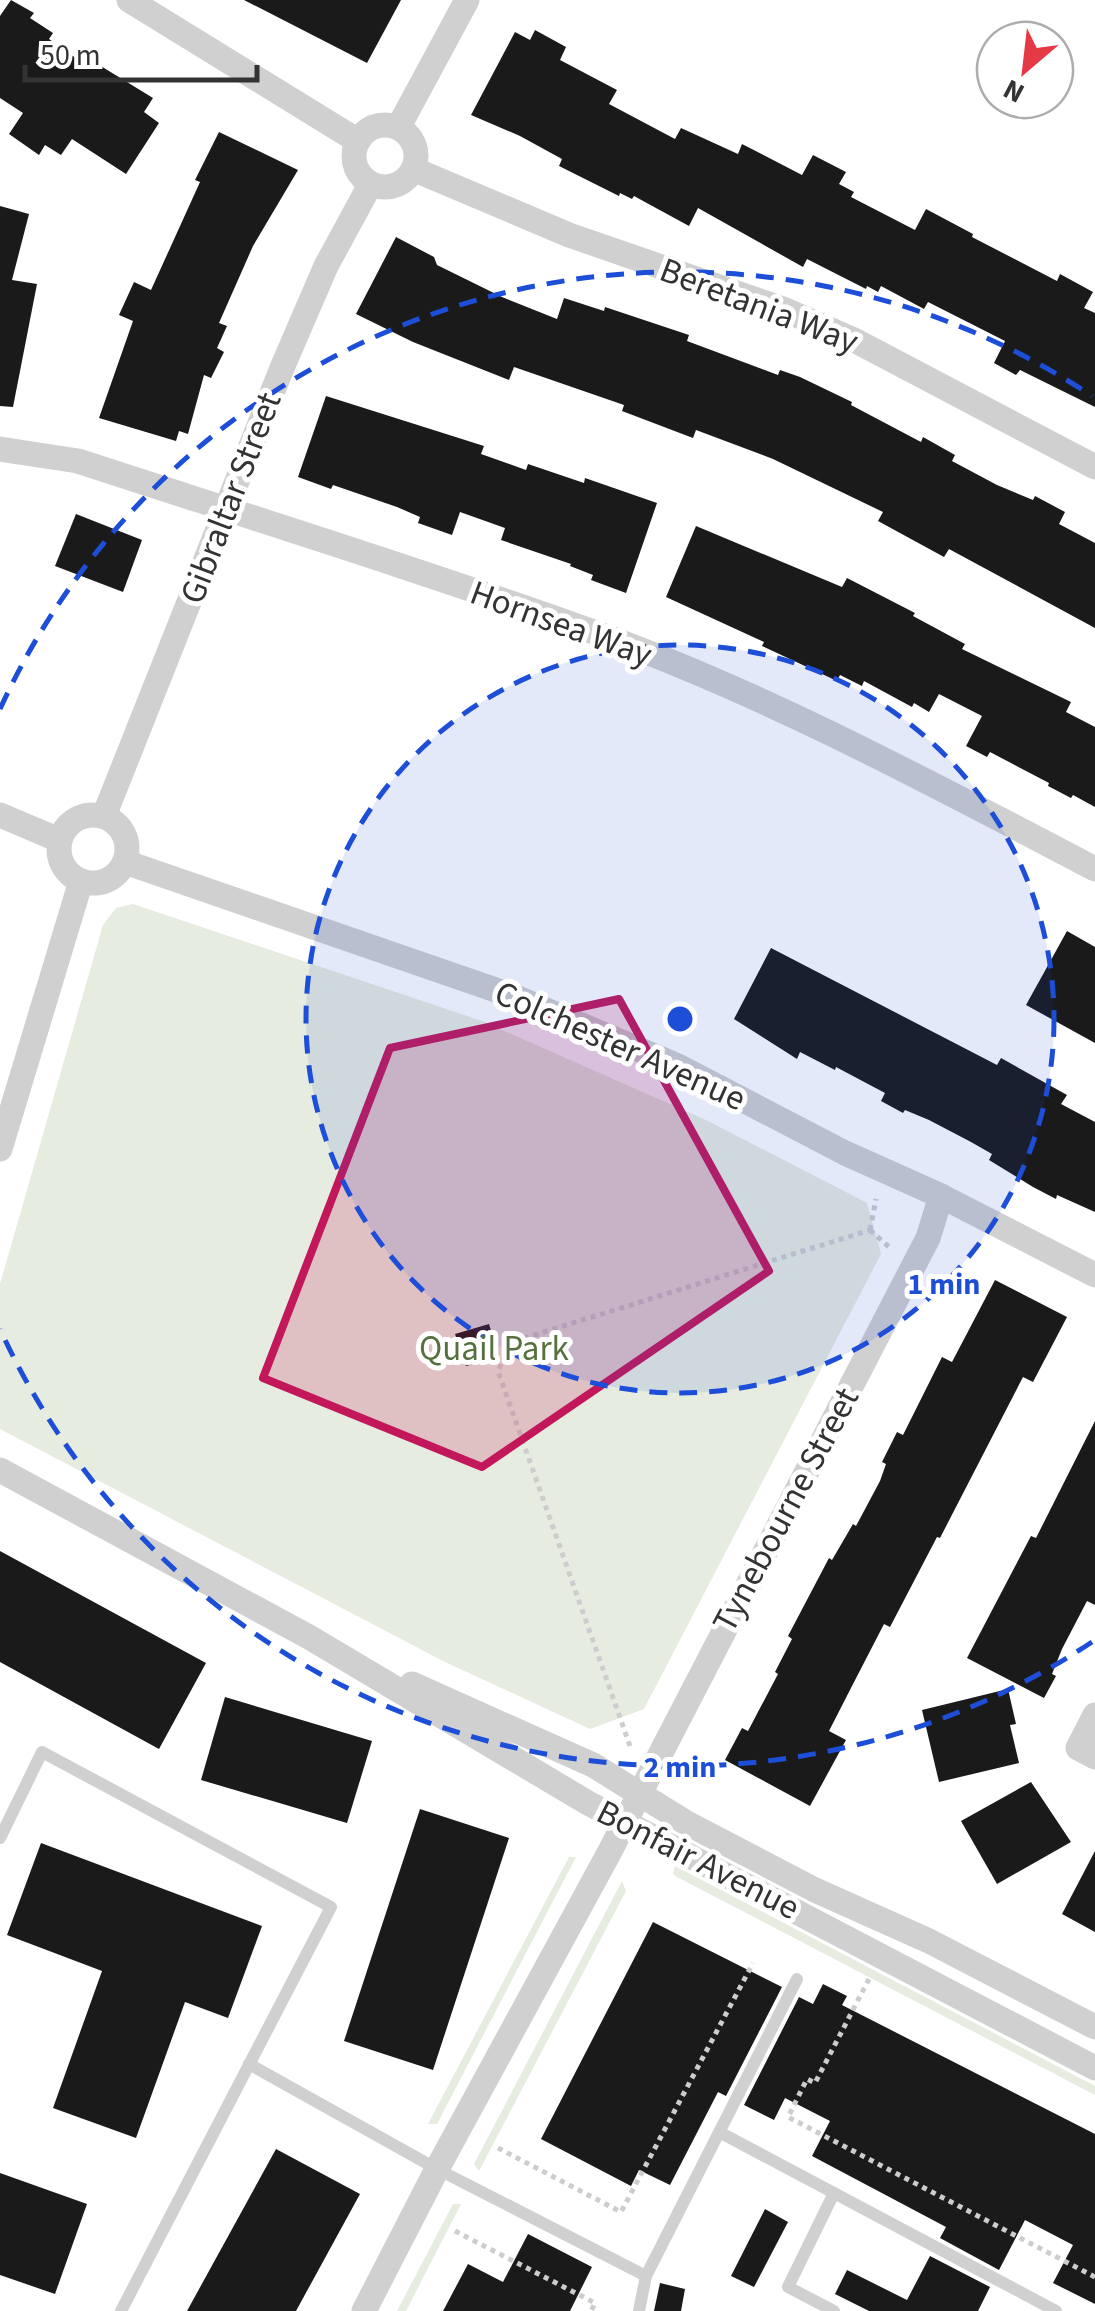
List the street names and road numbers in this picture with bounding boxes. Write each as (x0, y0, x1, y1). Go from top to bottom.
street label: Beretania Way (653, 245, 865, 367)
street label: Gibraltar Street (168, 385, 294, 611)
street label: Hornsea Way (463, 568, 659, 680)
street label: Colchester Avenue (487, 968, 753, 1124)
street label: Tynebourne Street (700, 1378, 872, 1641)
street label: Bonfair Avenue (588, 1787, 808, 1933)

